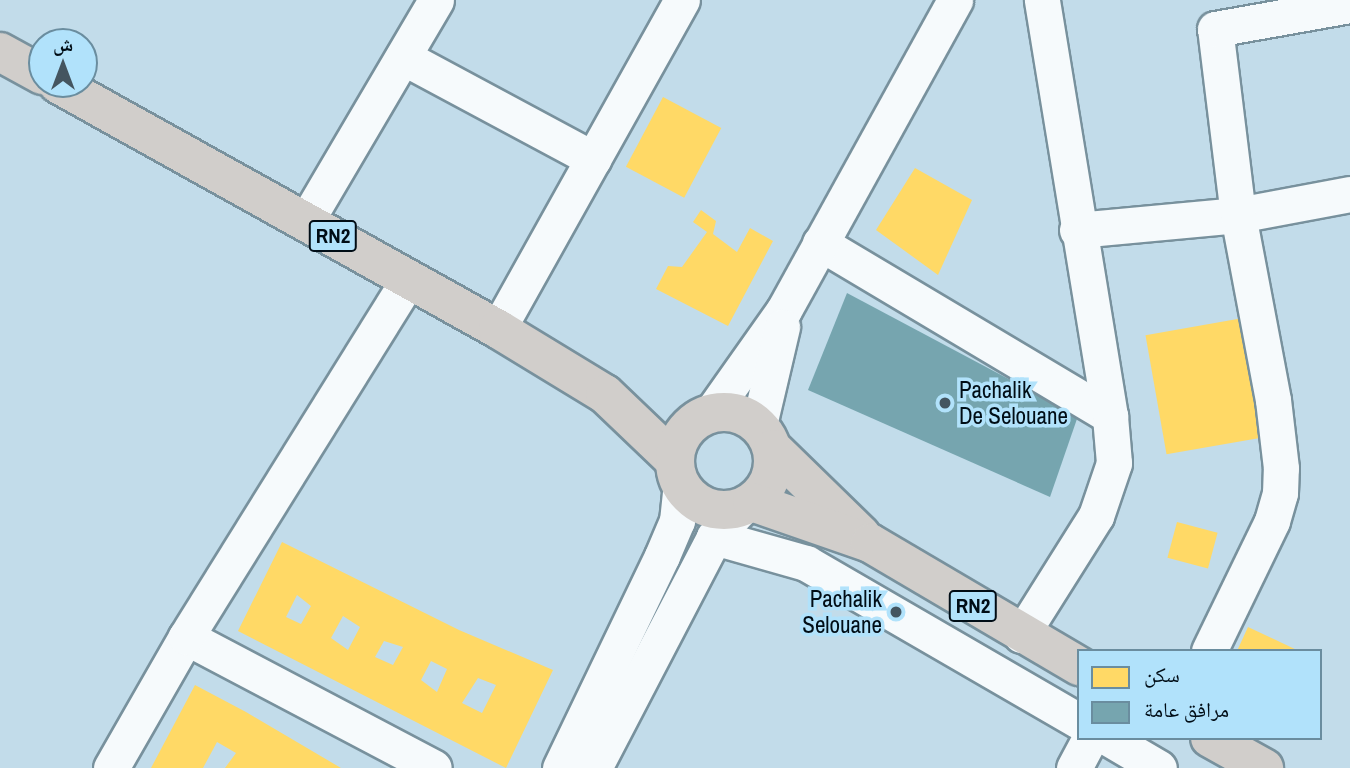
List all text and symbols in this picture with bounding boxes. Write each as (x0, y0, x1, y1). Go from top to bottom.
north arrow (28, 28, 98, 98)
text: ش (53, 31, 73, 57)
road number: RN2 (308, 218, 358, 254)
place label: Pachalik De Selouane (959, 376, 1068, 430)
marker: Pachalik De Selouane (937, 395, 953, 411)
place label: Pachalik Selouane (802, 585, 882, 639)
road number: RN2 (948, 588, 998, 624)
marker: Pachalik Selouane (888, 604, 904, 620)
legend (1077, 649, 1322, 740)
text: سكن (1144, 660, 1180, 689)
text: مرافق عامة (1144, 695, 1229, 724)

